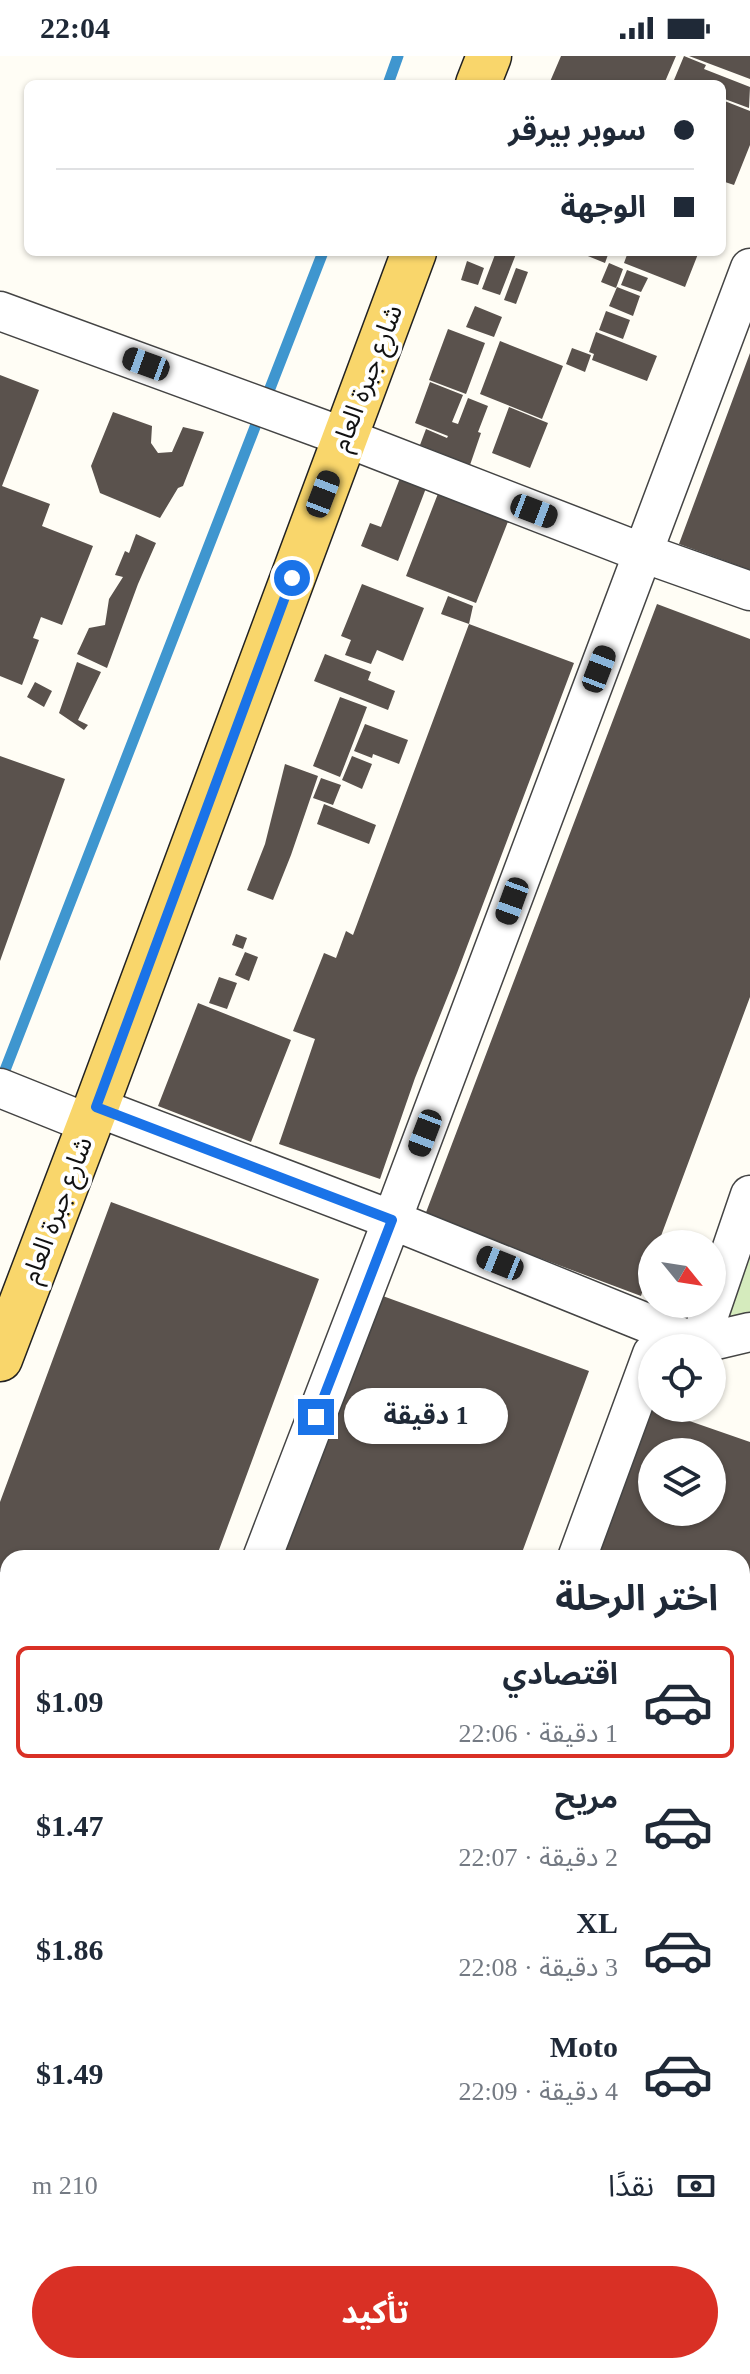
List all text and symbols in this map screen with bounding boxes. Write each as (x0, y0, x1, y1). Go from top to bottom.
text: 22:04 (40, 11, 110, 44)
text: سوبر بيرقر (508, 113, 646, 146)
text: الوجهة (561, 190, 646, 223)
street label: شارع جبرة العام (326, 301, 413, 457)
car (119, 345, 173, 383)
car (303, 467, 343, 521)
car (507, 491, 561, 531)
route start (274, 560, 310, 596)
car (579, 642, 619, 696)
car (493, 874, 531, 928)
car (405, 1106, 445, 1160)
street label: شارع جبرة العام (16, 1133, 103, 1289)
north arrow (638, 1230, 726, 1318)
map controls (638, 1230, 726, 1526)
car (473, 1243, 527, 1283)
button: locate (638, 1334, 726, 1422)
callout: 1 دقيقة (344, 1389, 508, 1445)
route end (298, 1399, 334, 1435)
text: 1 دقيقة (384, 1401, 468, 1430)
button: layers (638, 1438, 726, 1526)
text: اختر الرحلة (555, 1578, 718, 1618)
text: اقتصادي (503, 1657, 618, 1690)
icon: car (642, 1666, 714, 1738)
text: $1.09 (36, 1685, 104, 1718)
text: 1 دقيقة · 22:06 (458, 1719, 618, 1748)
text: مريح (555, 1781, 618, 1814)
icon: car (642, 1790, 714, 1862)
text: $1.47 (36, 1809, 104, 1842)
text: 2 دقيقة · 22:07 (458, 1843, 618, 1872)
text: XL (576, 1906, 618, 1939)
icon: car (642, 1914, 714, 1986)
text: $1.86 (36, 1933, 104, 1966)
text: 3 دقيقة · 22:08 (458, 1953, 618, 1982)
text: Moto (550, 2030, 618, 2063)
icon: car (642, 2038, 714, 2110)
text: $1.49 (36, 2057, 104, 2090)
text: 4 دقيقة · 22:09 (458, 2077, 618, 2106)
icon: cash (674, 2164, 718, 2208)
text: نقدًا (608, 2169, 654, 2202)
text: 210 m (32, 2171, 98, 2200)
button: تأكيد (32, 2266, 718, 2358)

